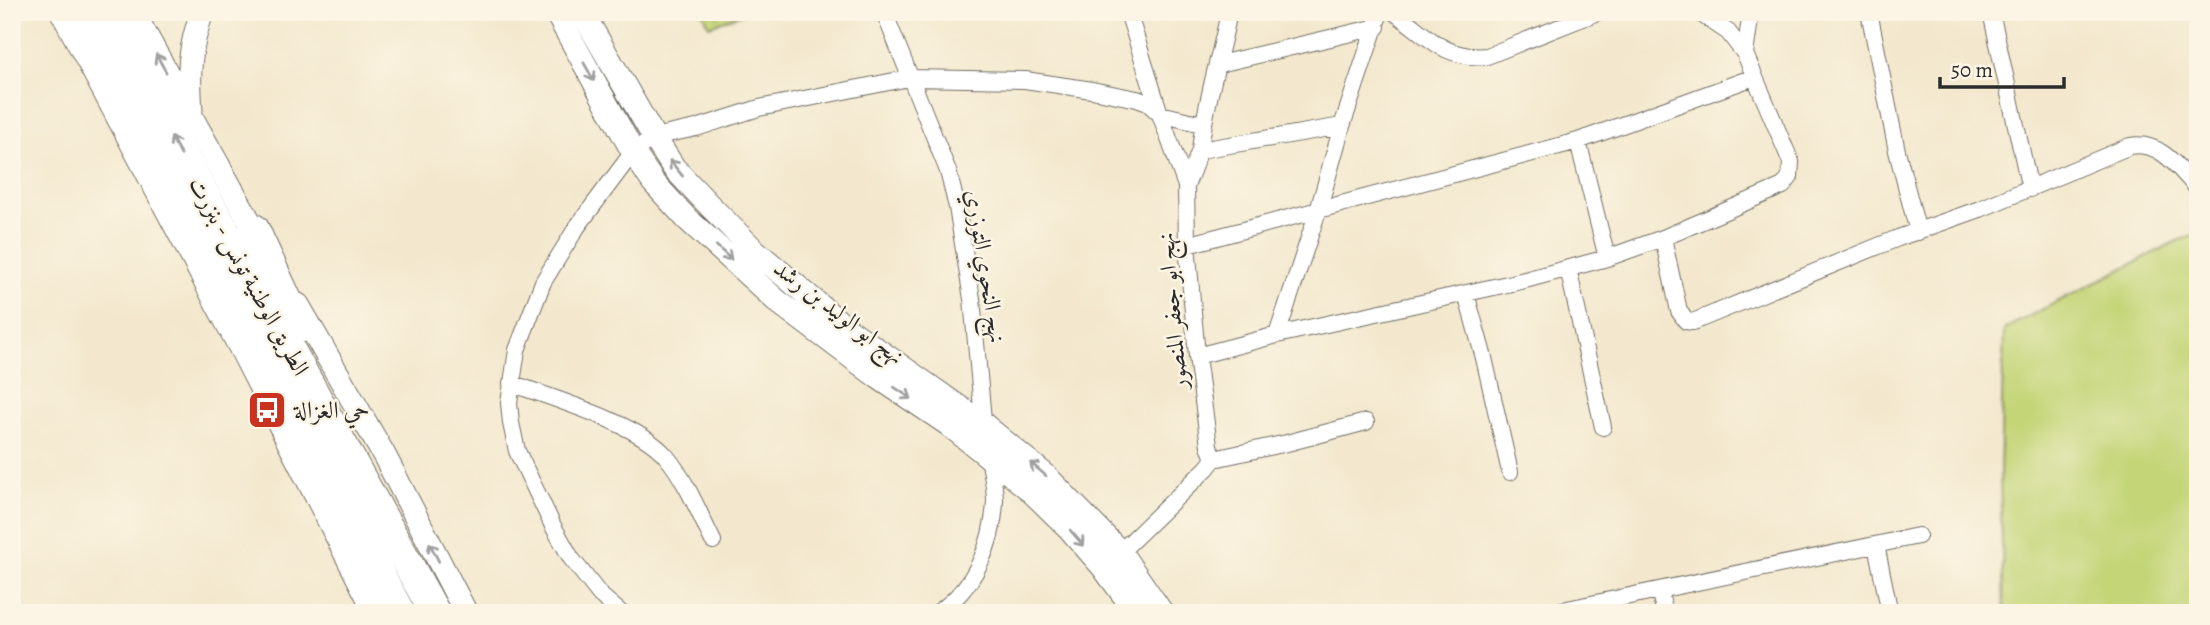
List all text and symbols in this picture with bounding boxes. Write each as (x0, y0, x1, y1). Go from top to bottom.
scale bar (1940, 46, 2065, 90)
one-way arrow (154, 53, 168, 73)
text: 50 m (1951, 56, 1993, 84)
one-way arrow (582, 62, 596, 82)
one-way arrow (169, 136, 182, 157)
one-way arrow (668, 160, 683, 178)
street label: الطريق الوطنية تونس - بنزرت (181, 171, 317, 381)
street label: نهج النحوي التوزري (953, 187, 1014, 346)
street label: نهج ابو جعفر المنصور (1149, 231, 1200, 393)
one-way arrow (715, 245, 732, 262)
street label: نهج ابو الوليد بن رشد (764, 252, 911, 376)
one-way arrow (892, 386, 912, 400)
bus stop icon: حي الغزالة (246, 389, 288, 431)
place label: حي الغزالة (293, 394, 370, 429)
one-way arrow (1029, 461, 1047, 477)
one-way arrow (1069, 528, 1085, 546)
one-way arrow (427, 542, 441, 563)

